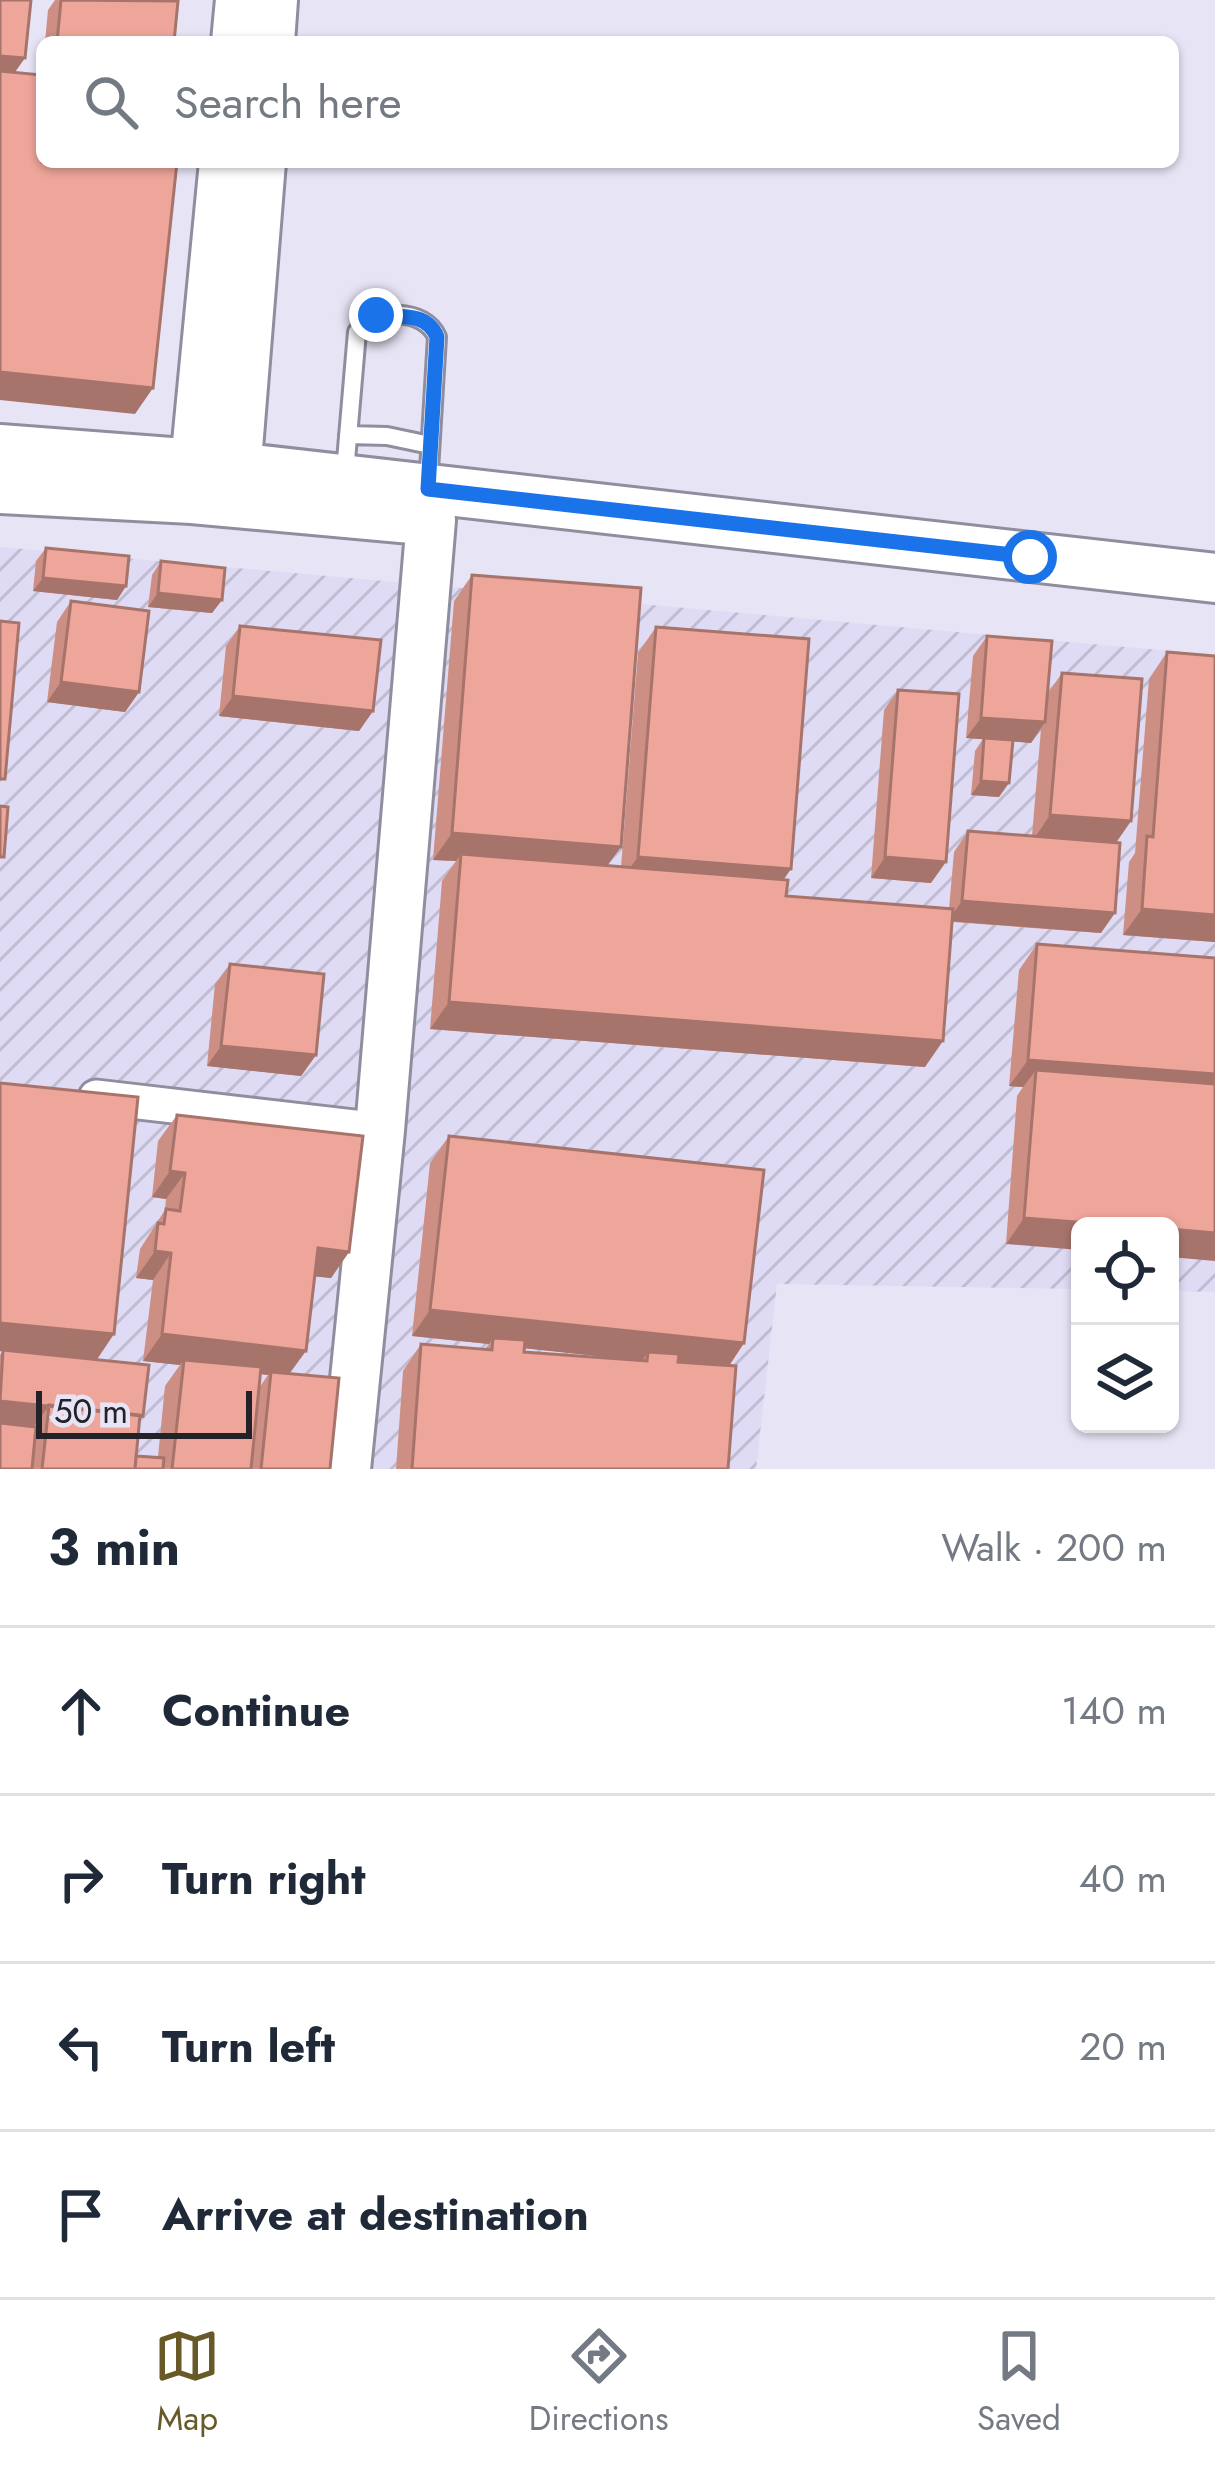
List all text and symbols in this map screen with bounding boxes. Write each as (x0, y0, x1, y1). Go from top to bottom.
search box (36, 36, 1179, 168)
icon: search (78, 69, 144, 135)
text: Search here (174, 70, 402, 135)
route end (349, 288, 403, 342)
route start (1003, 530, 1057, 584)
map controls (1071, 1217, 1179, 1433)
button: locate (1071, 1217, 1179, 1325)
button: layers (1071, 1325, 1179, 1433)
scale bar (36, 1385, 252, 1438)
text: 50 m (54, 1388, 128, 1435)
text: 3 min (48, 1510, 180, 1584)
text: Walk · 200 m (941, 1519, 1167, 1576)
icon: ahead (48, 1678, 114, 1744)
text: Continue (162, 1678, 350, 1743)
text: 140 m (1061, 1682, 1167, 1739)
icon: right (48, 1846, 114, 1912)
text: Turn right (162, 1846, 366, 1911)
text: 40 m (1079, 1850, 1167, 1907)
icon: left (48, 2014, 114, 2080)
text: Turn left (162, 2014, 335, 2079)
text: 20 m (1079, 2018, 1167, 2075)
icon: arrive (48, 2182, 114, 2248)
text: Arrive at destination (162, 2182, 589, 2247)
tab: Map (154, 2323, 220, 2442)
tab: Directions (529, 2323, 669, 2442)
tab: Saved (977, 2323, 1061, 2442)

